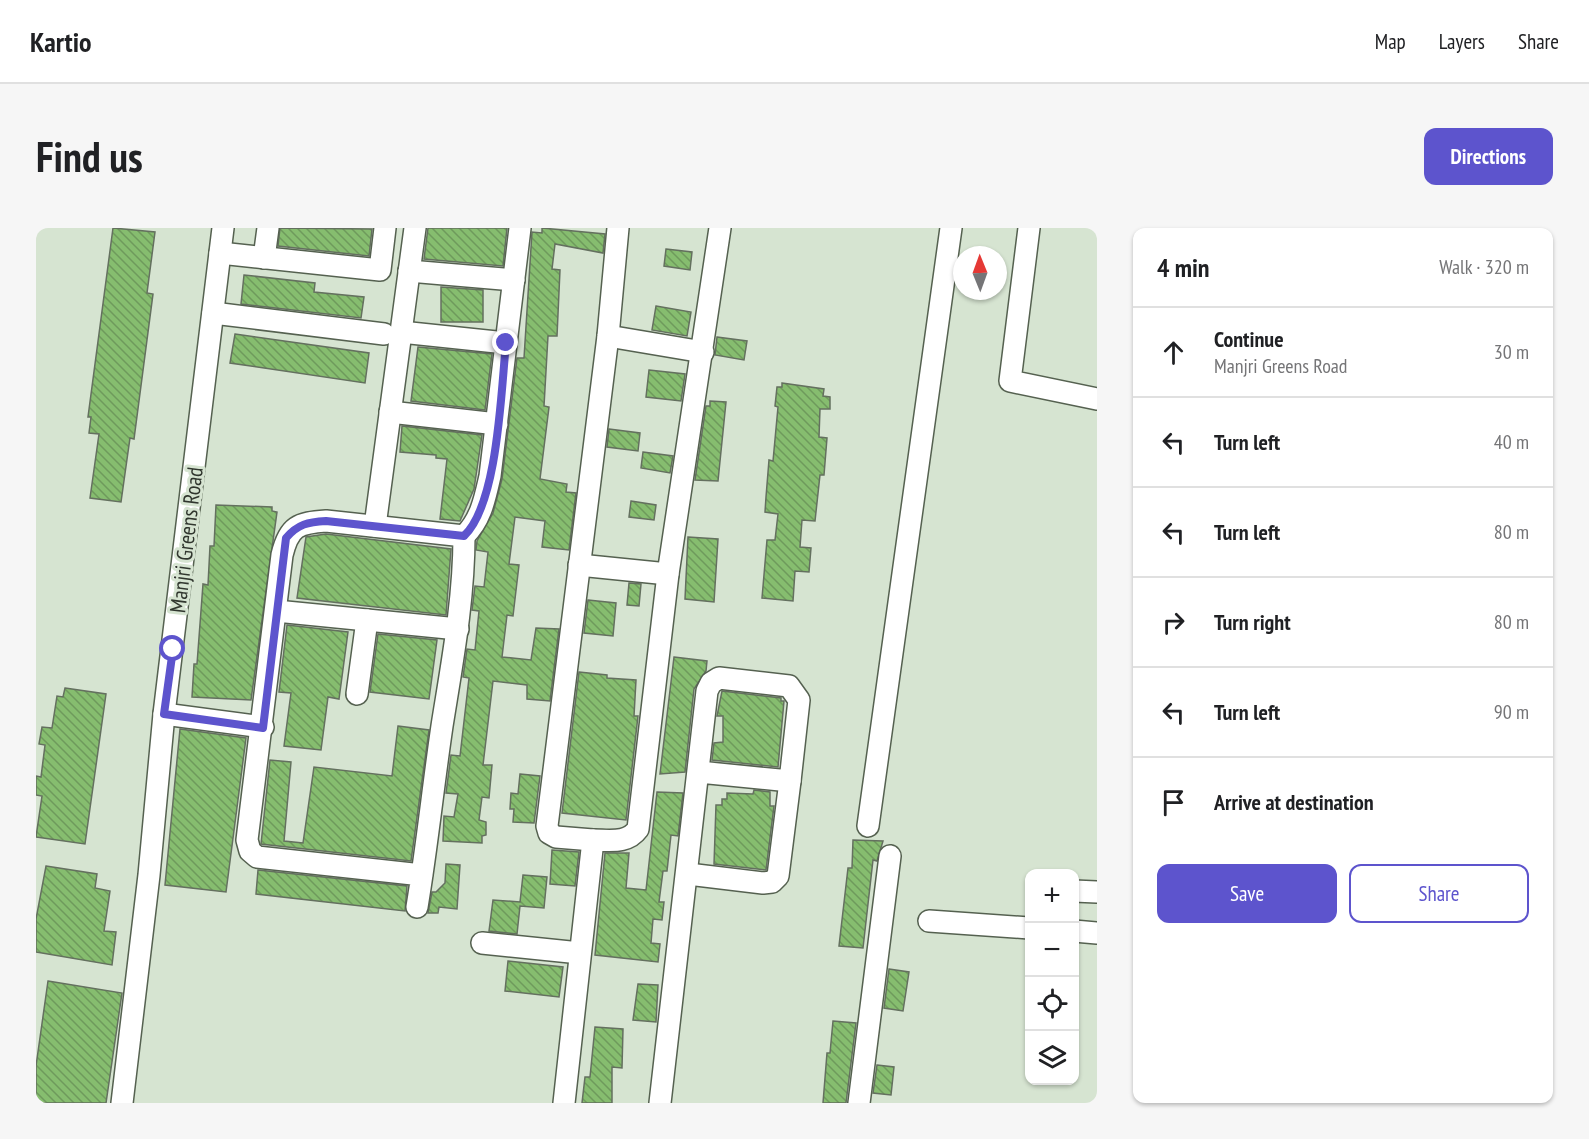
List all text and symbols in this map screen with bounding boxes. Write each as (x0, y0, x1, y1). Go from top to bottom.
text: Kartio (30, 23, 92, 60)
text: Map (1375, 28, 1406, 55)
text: Layers (1439, 28, 1485, 55)
text: Share (1518, 28, 1559, 55)
button: Directions (1424, 128, 1553, 185)
text: Find us (36, 129, 143, 184)
north arrow (953, 246, 1007, 300)
text: 4 min (1157, 251, 1210, 284)
text: Walk · 320 m (1439, 254, 1529, 280)
text: Continue (1214, 325, 1284, 353)
route end (492, 329, 518, 355)
icon: ahead (1157, 336, 1190, 369)
text: 30 m (1494, 339, 1529, 365)
text: Manjri Greens Road (1214, 353, 1347, 379)
icon: left (1157, 426, 1190, 459)
text: Turn left (1214, 428, 1280, 456)
text: 40 m (1494, 429, 1529, 455)
street label: Manjri Greens Road (163, 465, 209, 615)
icon: left (1157, 516, 1190, 549)
text: Turn left (1214, 518, 1280, 546)
text: 80 m (1494, 519, 1529, 545)
icon: right (1157, 606, 1190, 639)
text: Turn right (1214, 608, 1291, 636)
text: 80 m (1494, 609, 1529, 635)
route start (159, 635, 185, 661)
icon: left (1157, 696, 1190, 729)
text: Turn left (1214, 698, 1280, 726)
text: 90 m (1494, 699, 1529, 725)
icon: arrive (1157, 786, 1190, 819)
text: Arrive at destination (1214, 788, 1374, 816)
button: Save (1157, 864, 1337, 923)
button: Share (1349, 864, 1529, 923)
map controls (1025, 869, 1079, 1085)
button: + (1025, 869, 1079, 923)
button: − (1025, 923, 1079, 977)
button: locate (1025, 977, 1079, 1031)
button: layers (1025, 1031, 1079, 1085)

